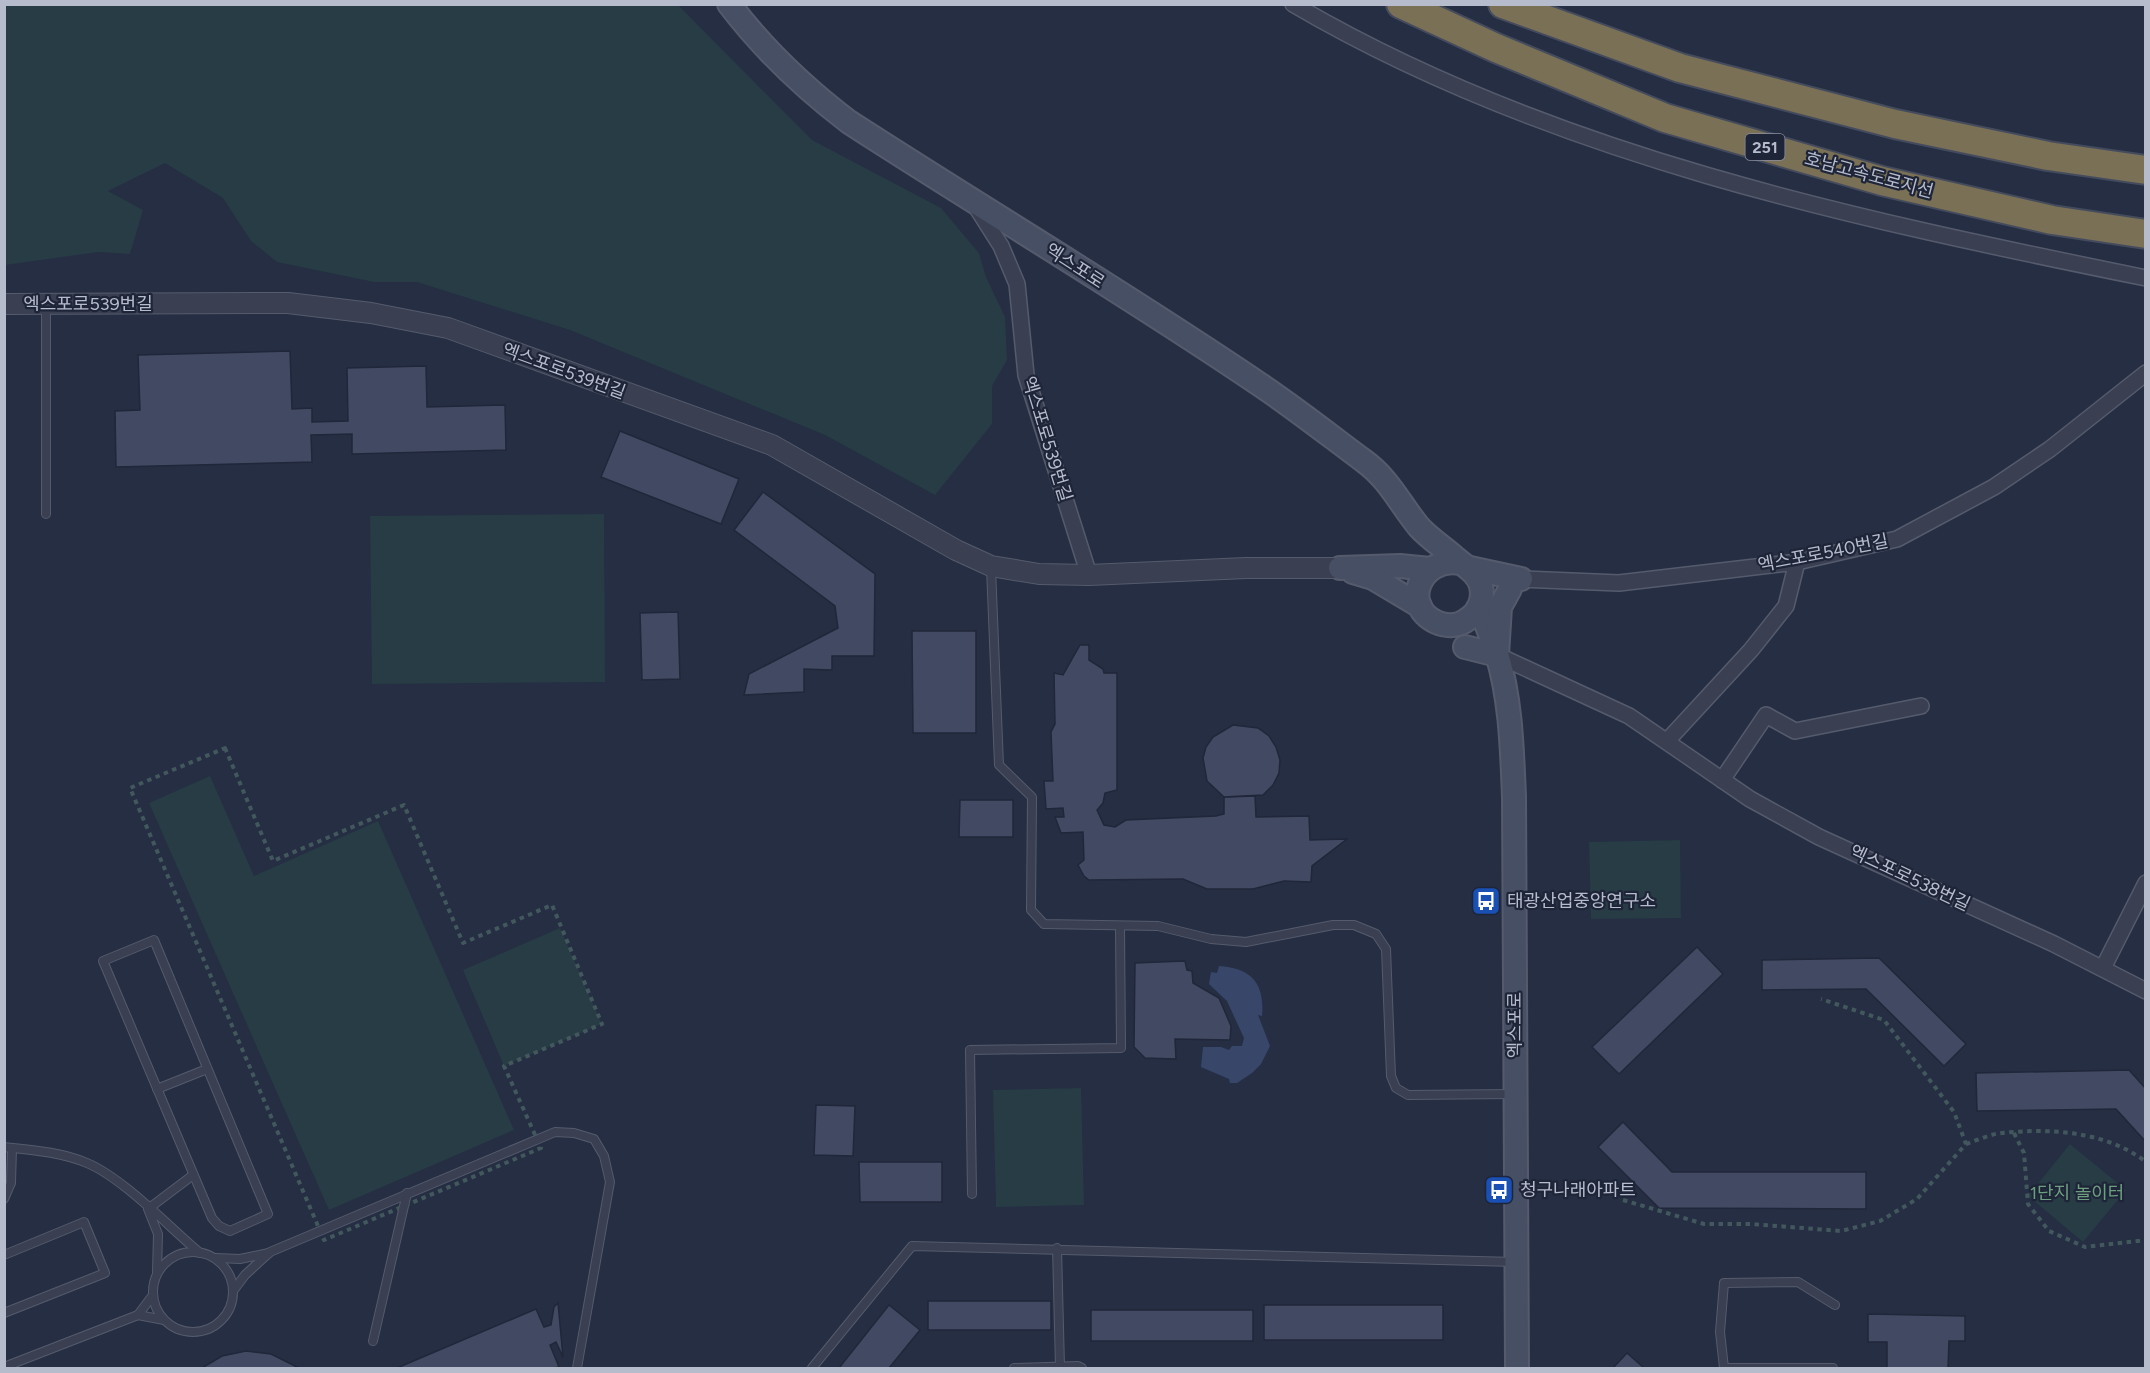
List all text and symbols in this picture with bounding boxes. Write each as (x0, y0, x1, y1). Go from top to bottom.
road number: 251 (1746, 134, 1784, 160)
street label: 호남고속도로지선 (1802, 147, 1936, 203)
street label: 엑스포로 (1041, 239, 1109, 293)
street label: 엑스포로539번길 (23, 293, 153, 315)
street label: 엑스포로539번길 (499, 338, 629, 404)
street label: 엑스포로539번길 (1018, 374, 1076, 504)
street label: 엑스포로540번길 (1756, 530, 1890, 576)
street label: 엑스포로538번길 (1846, 840, 1974, 916)
bus stop icon: 태광산업중앙연구소 (1470, 885, 1502, 917)
place label: 태광산업중앙연구소 (1507, 890, 1656, 912)
street label: 엑스포로 (1504, 992, 1526, 1058)
bus stop icon: 청구나래아파트 (1483, 1174, 1515, 1206)
place label: 청구나래아파트 (1520, 1179, 1636, 1201)
park label: 1단지 놀이터 (2030, 1182, 2124, 1204)

